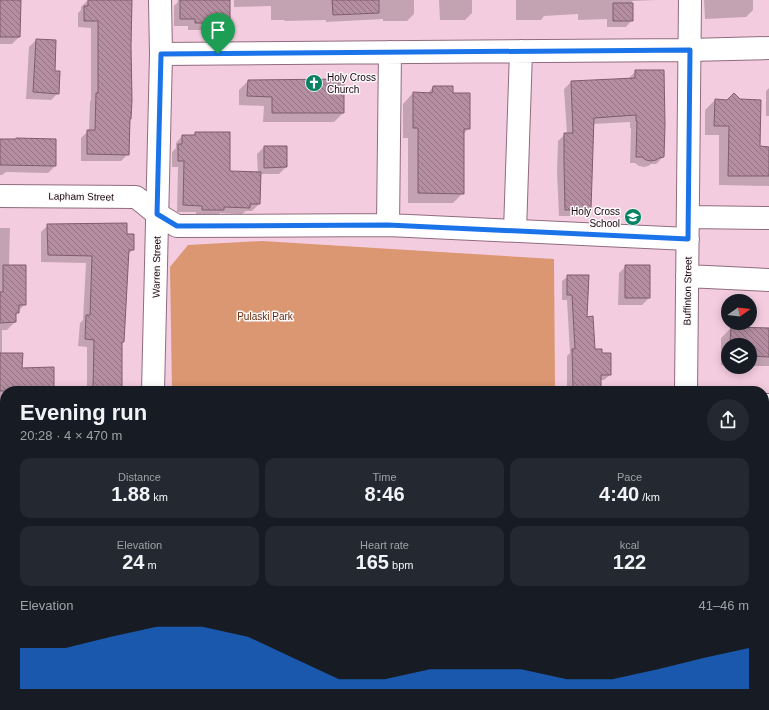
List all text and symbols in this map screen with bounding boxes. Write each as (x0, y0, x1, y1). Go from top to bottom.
pin (201, 13, 235, 54)
icon: arrive (207, 19, 229, 41)
place label: Holy Cross Church (327, 72, 376, 95)
church icon: Holy Cross Church (304, 73, 324, 93)
street label: Lapham Street (48, 190, 114, 203)
place label: Holy Cross School (571, 206, 620, 229)
school or university icon: Holy Cross School (623, 207, 643, 227)
street label: Warren Street (150, 236, 163, 298)
street label: Buffinton Street (681, 256, 694, 325)
north arrow (721, 294, 757, 330)
map controls (721, 294, 757, 374)
park label: Pulaski Park (237, 311, 294, 322)
button: layers (721, 338, 757, 374)
button: share (707, 399, 749, 441)
text: Evening run (20, 400, 147, 425)
text: 20:28 · 4 × 470 m (20, 428, 122, 443)
text: Distance (118, 471, 161, 483)
text: Time (372, 471, 397, 483)
text: Pace (617, 471, 642, 483)
text: 1.88 (111, 483, 150, 505)
text: 8:46 (364, 483, 405, 505)
text: 4:40 (599, 483, 639, 505)
text: km (150, 491, 168, 503)
text: /km (639, 491, 660, 503)
text: Elevation (117, 539, 162, 551)
text: Heart rate (360, 539, 409, 551)
text: kcal (620, 539, 639, 551)
text: 24 (122, 551, 145, 573)
text: 165 (356, 551, 389, 573)
text: 122 (613, 551, 646, 573)
text: m (145, 559, 157, 571)
text: bpm (389, 559, 413, 571)
text: Elevation (20, 598, 73, 613)
text: 41–46 m (698, 598, 749, 613)

